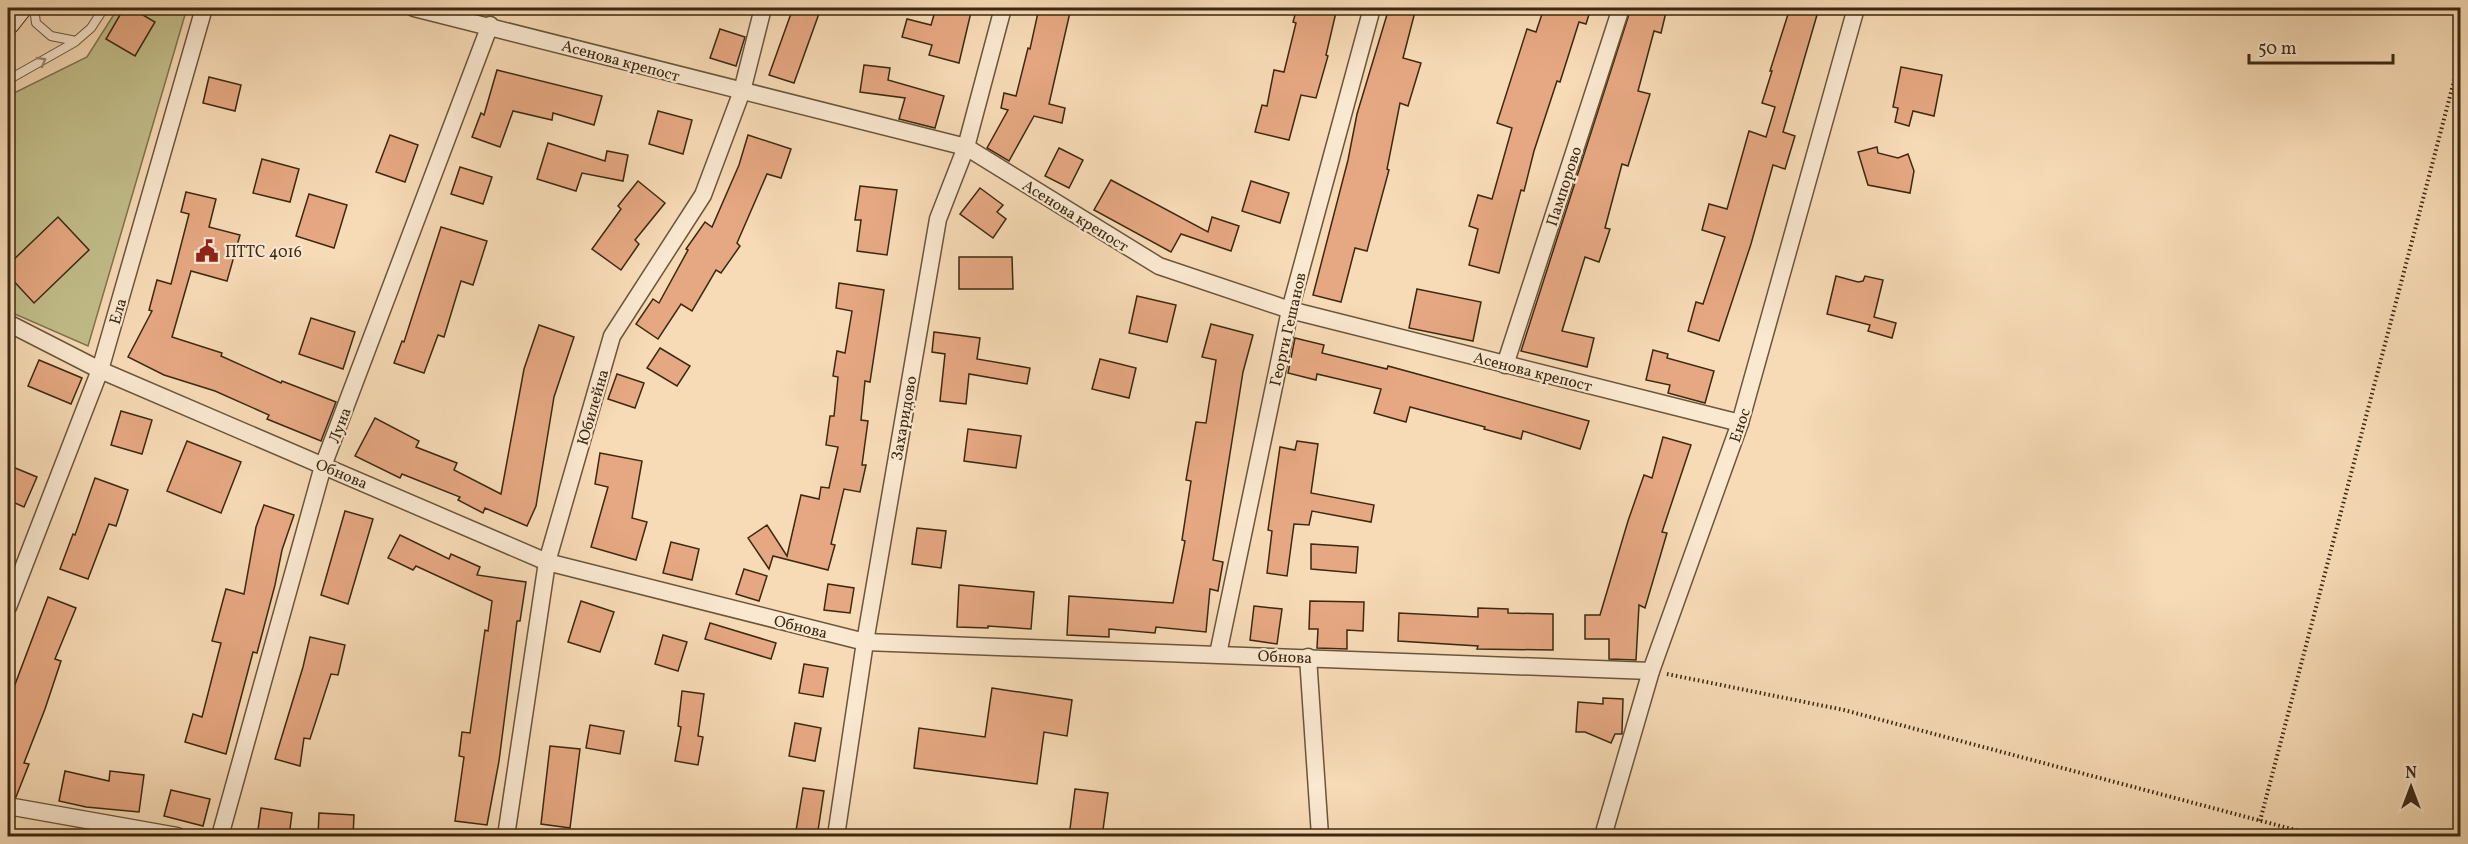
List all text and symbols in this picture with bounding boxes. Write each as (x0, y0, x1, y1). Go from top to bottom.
scale bar (2249, 27, 2393, 65)
street label: Асенова крепост (559, 36, 682, 88)
text: 50 m (2258, 37, 2297, 62)
one-way arrow (35, 57, 46, 68)
street label: Пампорово (1542, 144, 1588, 229)
street label: Асенова крепост (1018, 175, 1132, 258)
public building icon: ПТТС 4016 (194, 238, 220, 264)
place label: ПТТС 4016 (225, 242, 302, 264)
street label: Георги Гешанов (1265, 270, 1313, 389)
street label: Ела (105, 296, 133, 327)
street label: Асенова крепост (1471, 348, 1594, 398)
street label: Юбилейна (573, 367, 615, 448)
street label: Захаридово (887, 374, 923, 463)
street label: Луна (324, 405, 358, 447)
street label: Енос (1725, 406, 1757, 446)
street label: Обнова (312, 454, 371, 496)
street label: Обнова (771, 611, 830, 645)
street label: Обнова (1257, 646, 1313, 670)
north arrow (2381, 757, 2441, 817)
text: N (2405, 763, 2417, 785)

